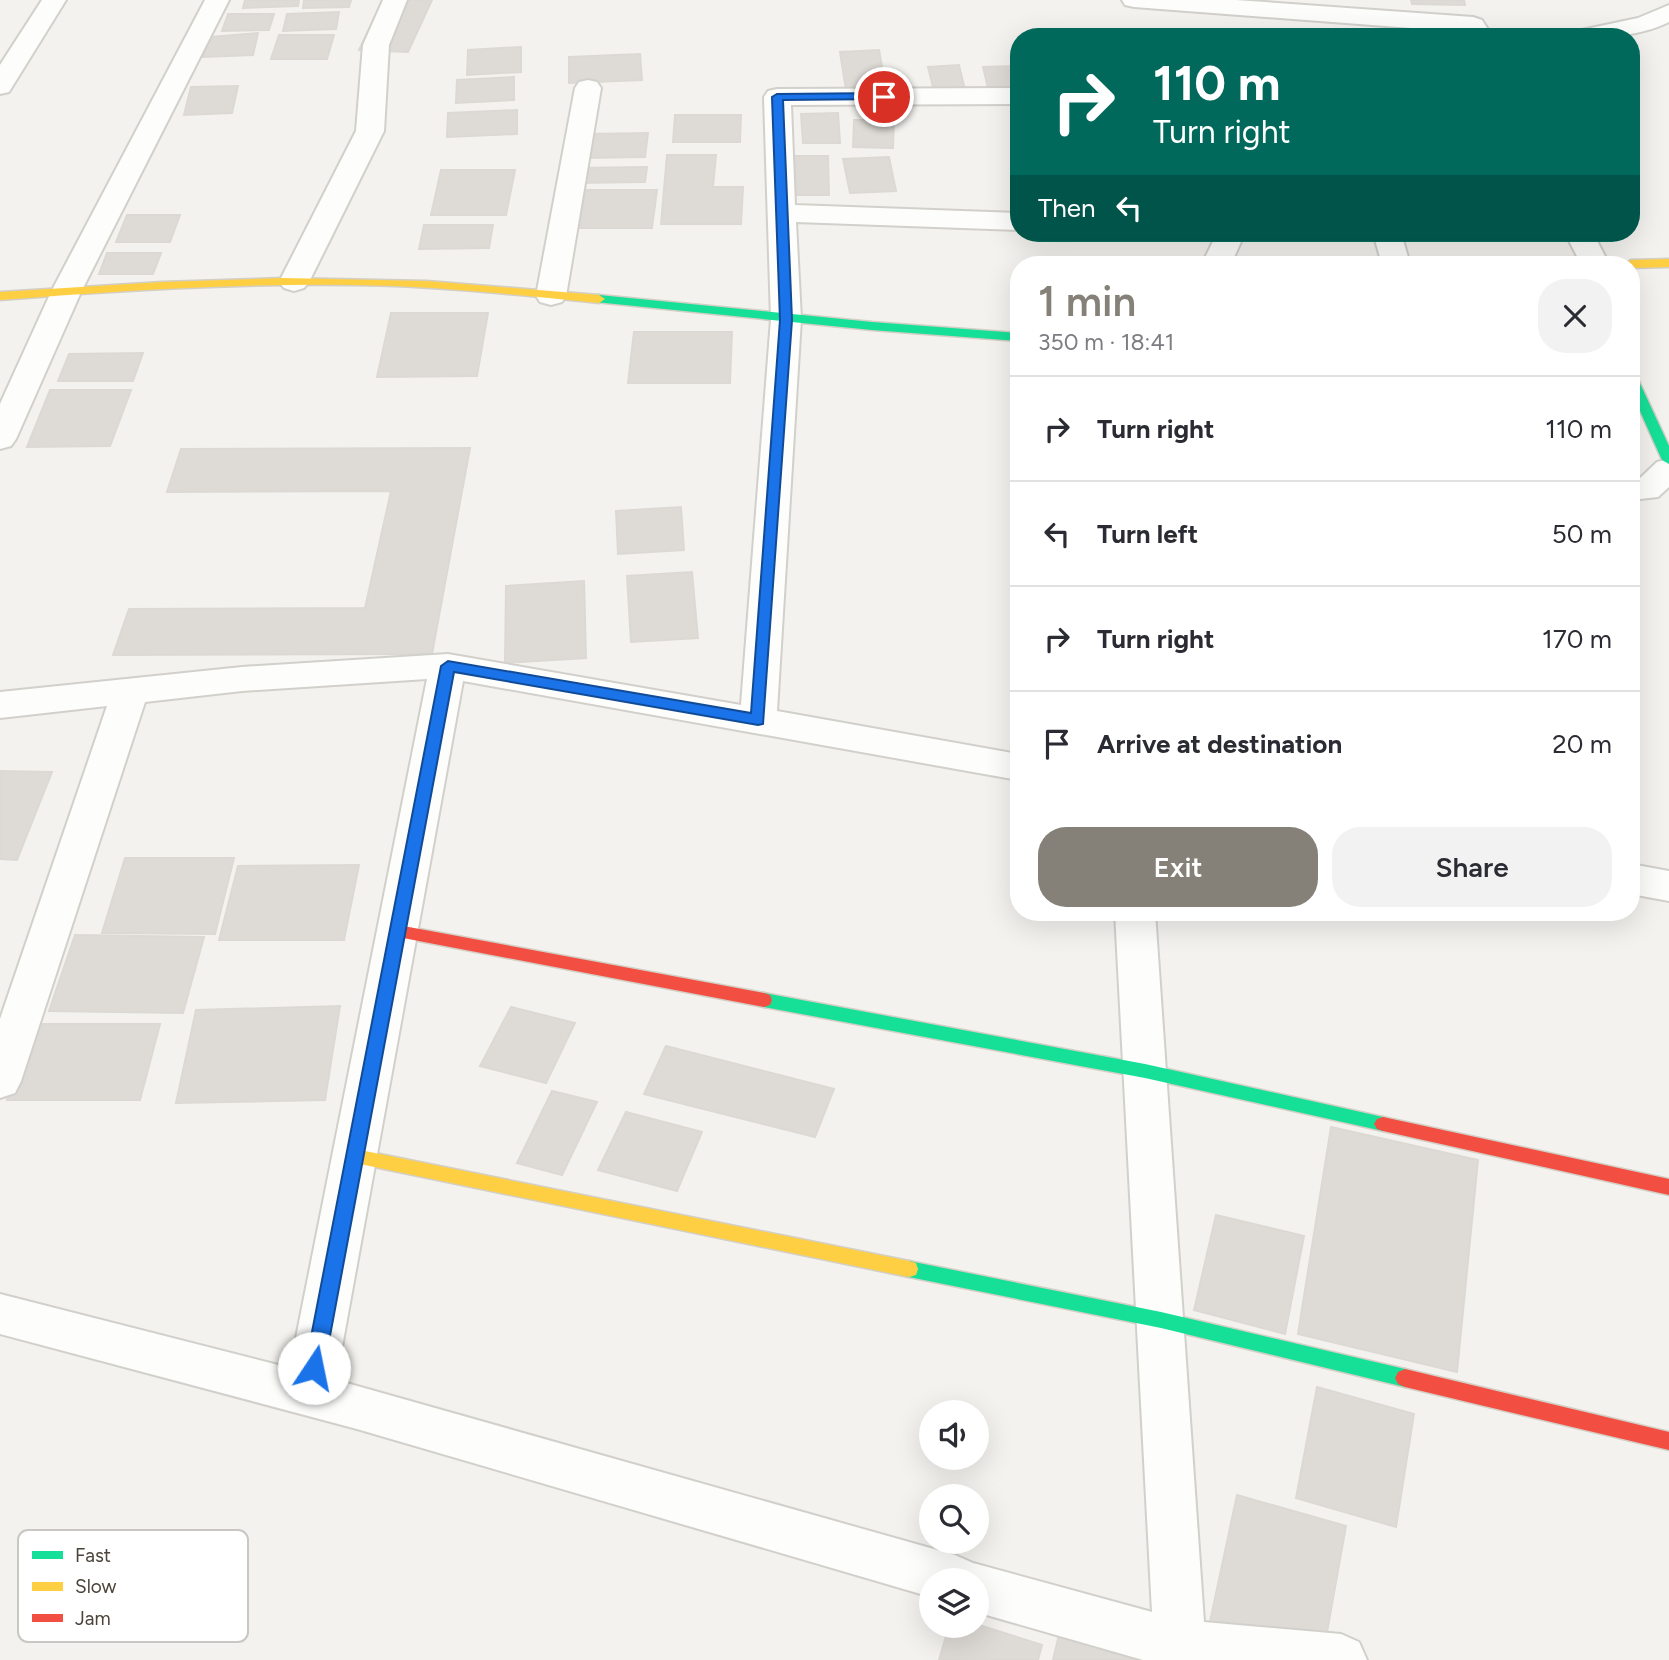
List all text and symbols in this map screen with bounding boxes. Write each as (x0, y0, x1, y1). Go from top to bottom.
text: 110 m (1153, 53, 1281, 112)
icon: right (1038, 56, 1129, 147)
pin (854, 67, 914, 127)
icon: arrive (865, 78, 903, 116)
text: Turn right (1153, 113, 1291, 151)
icon: left (1110, 189, 1148, 227)
text: Then (1038, 192, 1096, 224)
text: 1 min (1038, 276, 1136, 327)
button: close (1538, 279, 1612, 353)
text: 350 m · 18:41 (1038, 328, 1174, 356)
icon: right (1038, 410, 1076, 448)
text: Turn right (1097, 413, 1214, 445)
text: 110 m (1545, 413, 1612, 445)
icon: left (1038, 515, 1076, 553)
text: Turn left (1097, 518, 1198, 550)
text: 50 m (1552, 518, 1612, 550)
icon: right (1038, 620, 1076, 658)
text: Turn right (1097, 623, 1214, 655)
text: 170 m (1542, 623, 1612, 655)
icon: arrive (1038, 725, 1076, 763)
text: Arrive at destination (1097, 728, 1342, 760)
text: 20 m (1552, 728, 1612, 760)
button: Exit (1038, 827, 1318, 907)
button: Share (1332, 827, 1612, 907)
position arrow (277, 1331, 351, 1405)
map controls (919, 1400, 989, 1638)
button: sound (919, 1400, 989, 1470)
button: search (919, 1484, 989, 1554)
legend (18, 1530, 248, 1642)
text: Fast (75, 1544, 111, 1567)
button: layers (919, 1568, 989, 1638)
text: Slow (75, 1575, 117, 1598)
text: Jam (75, 1607, 111, 1630)

